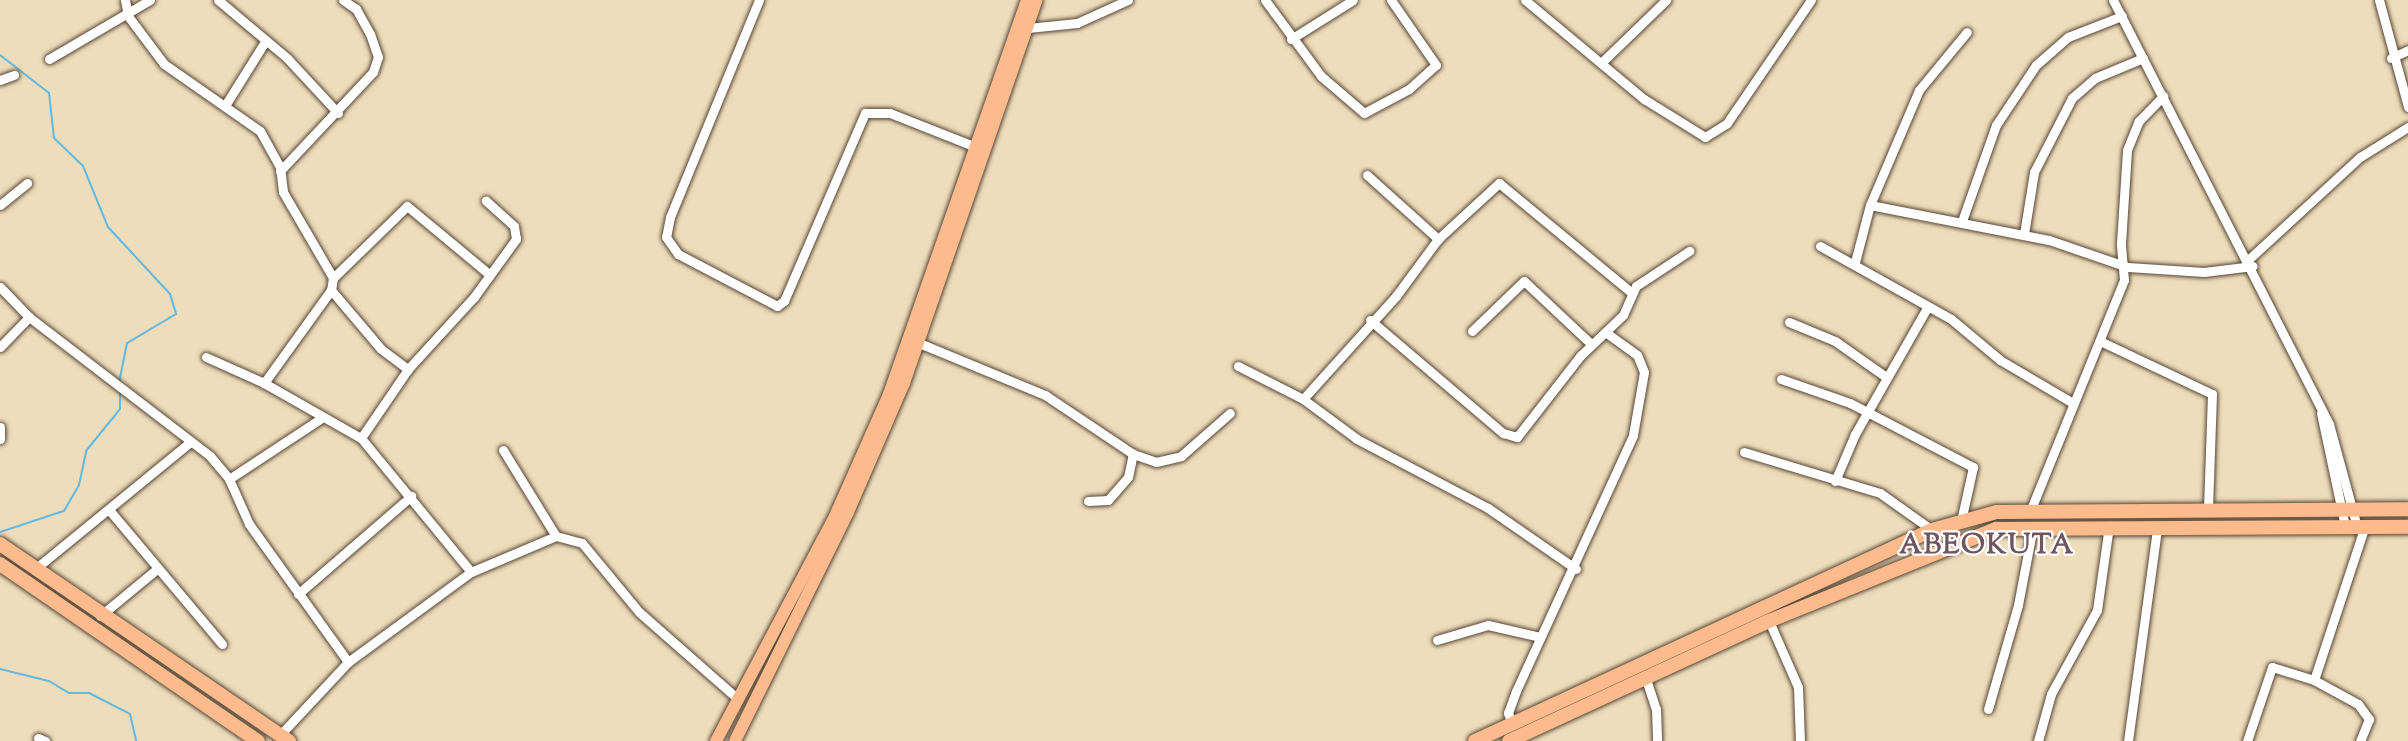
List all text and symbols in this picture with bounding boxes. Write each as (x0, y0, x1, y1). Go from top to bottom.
district label: ABEOKUTA (1899, 529, 2075, 563)

